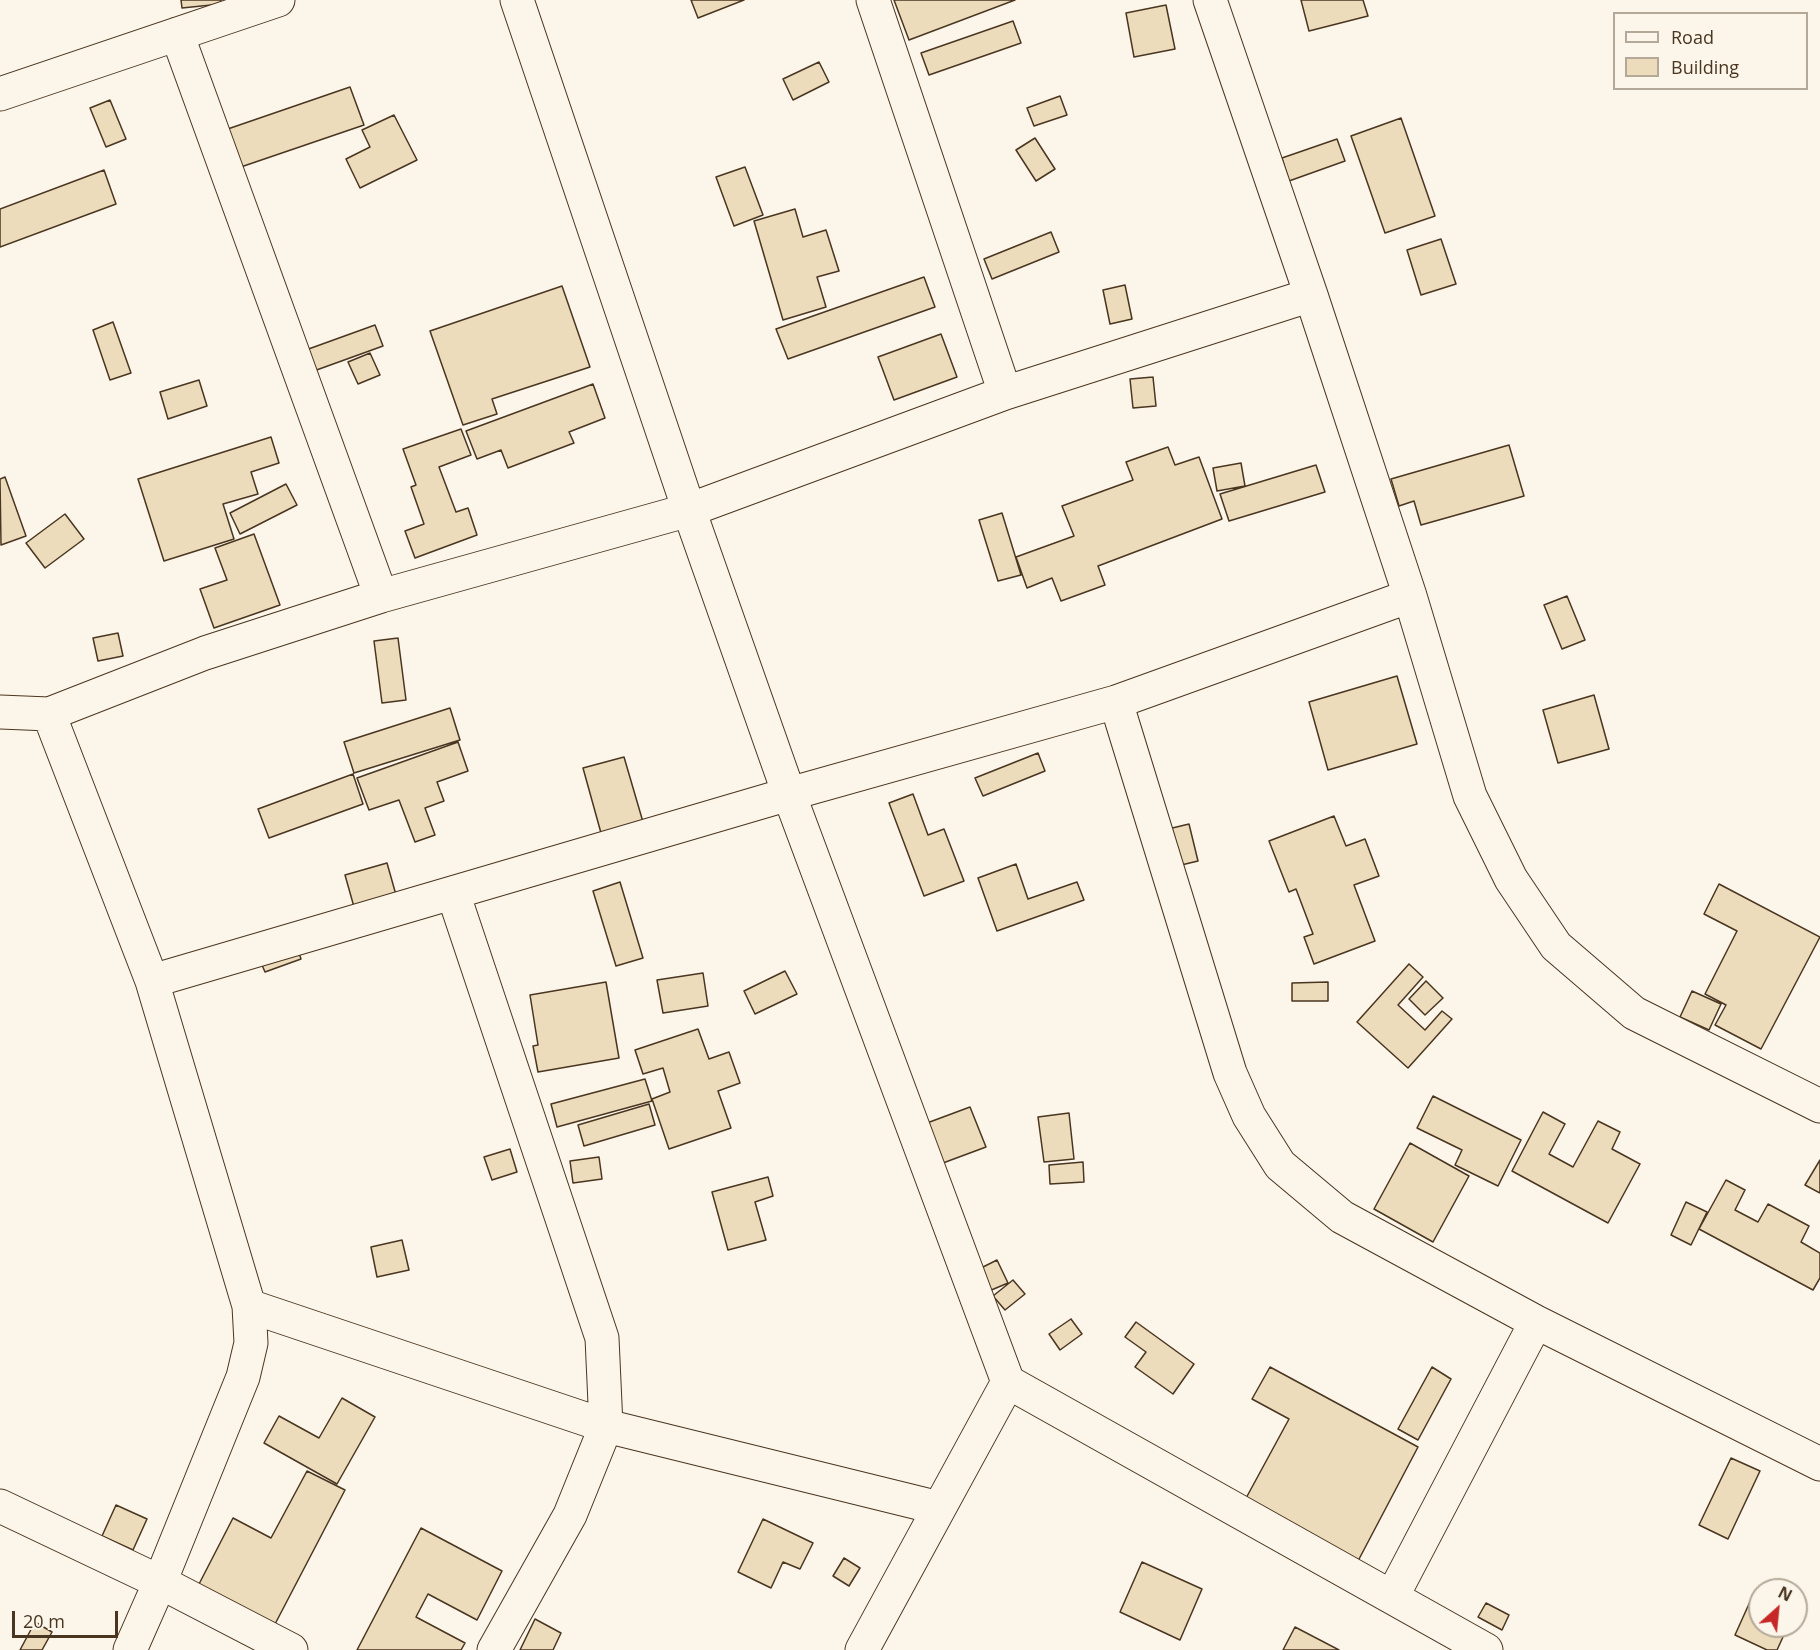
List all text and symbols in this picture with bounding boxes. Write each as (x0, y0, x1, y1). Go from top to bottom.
legend (1613, 12, 1808, 90)
text: Road (1671, 25, 1714, 49)
text: Building (1671, 55, 1739, 79)
north arrow (1748, 1578, 1808, 1638)
text: N (1774, 1581, 1796, 1606)
scale bar (15, 1599, 122, 1637)
text: 20 m (23, 1609, 65, 1633)

